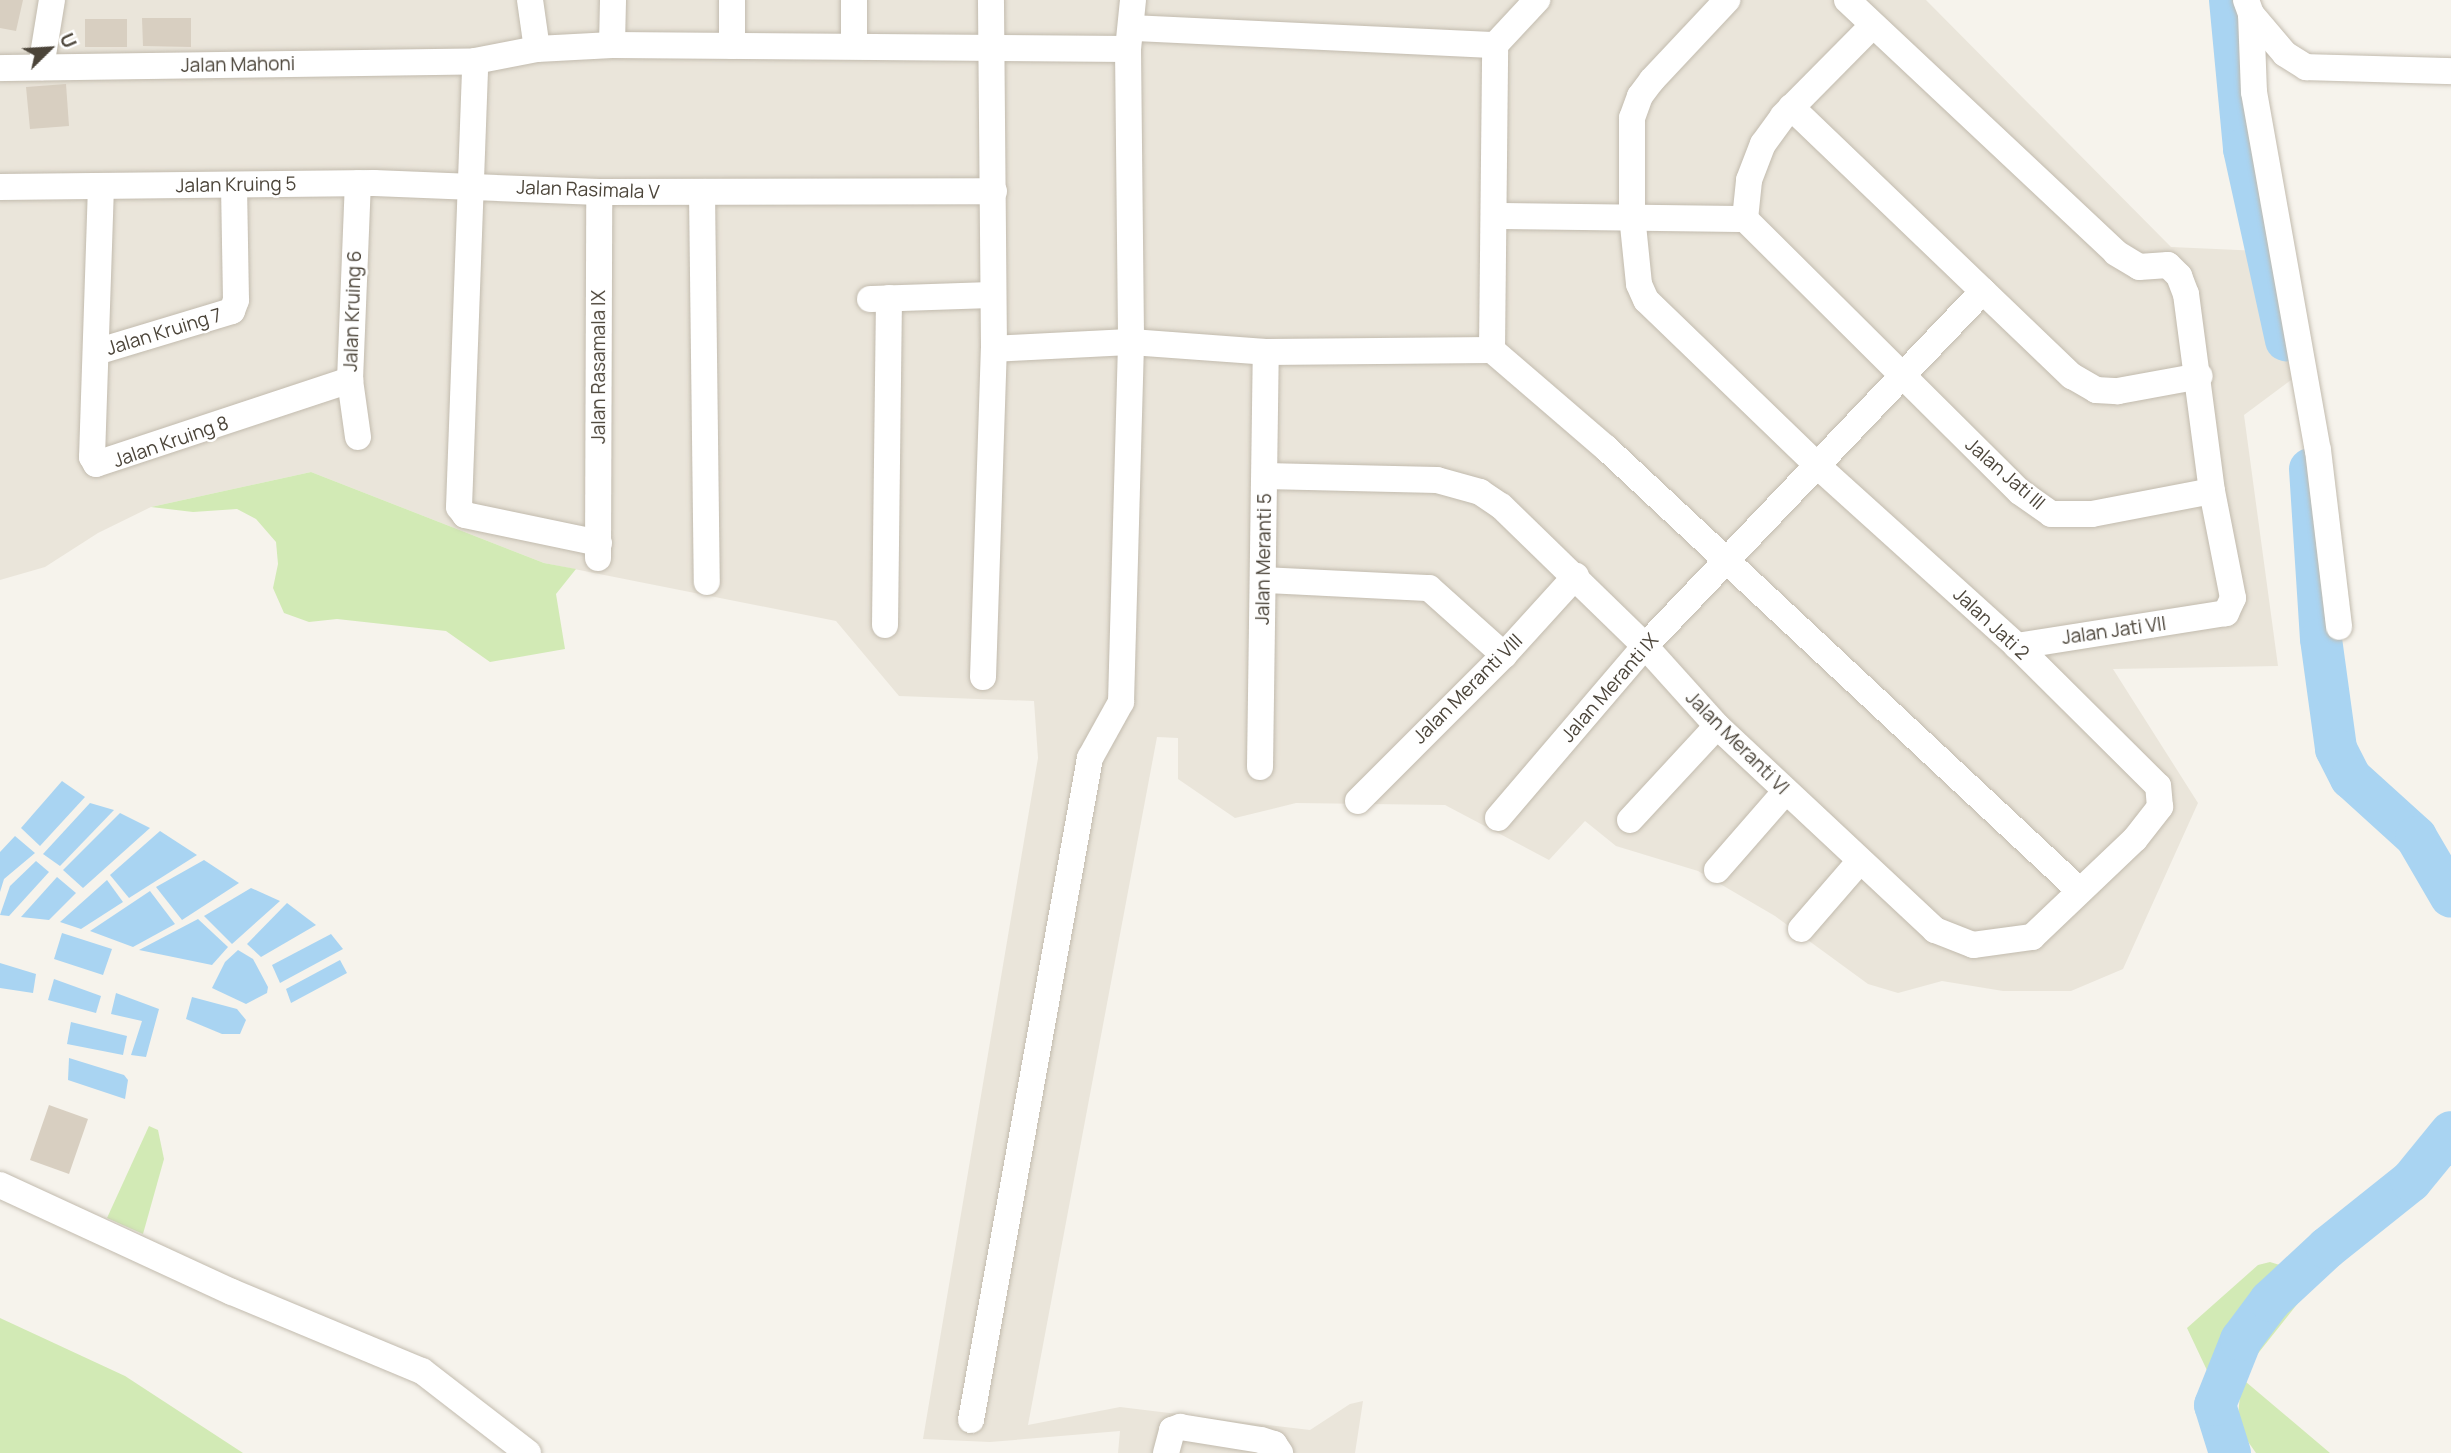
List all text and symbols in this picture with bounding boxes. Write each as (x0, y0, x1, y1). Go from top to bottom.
north arrow (14, 14, 84, 84)
text: U (54, 29, 83, 52)
street label: Jalan Mahoni (181, 53, 295, 77)
street label: Jalan Kruing 5 (176, 173, 296, 197)
street label: Jalan Rasimala V (516, 176, 660, 204)
street label: Jalan Kruing 6 (339, 250, 367, 372)
street label: Jalan Rasamala IX (588, 290, 610, 444)
street label: Jalan Kruing 7 (104, 304, 224, 360)
street label: Jalan Kruing 8 (110, 412, 232, 472)
street label: Jalan Jati III (1961, 433, 2049, 515)
street label: Jalan Meranti 5 (1251, 493, 1277, 625)
street label: Jalan Jati 2 (1948, 583, 2034, 665)
street label: Jalan Jati VII (2060, 612, 2168, 650)
street label: Jalan Meranti IX (1557, 629, 1663, 747)
street label: Jalan Meranti VIII (1409, 630, 1527, 748)
street label: Jalan Meranti VI (1681, 687, 1793, 799)

